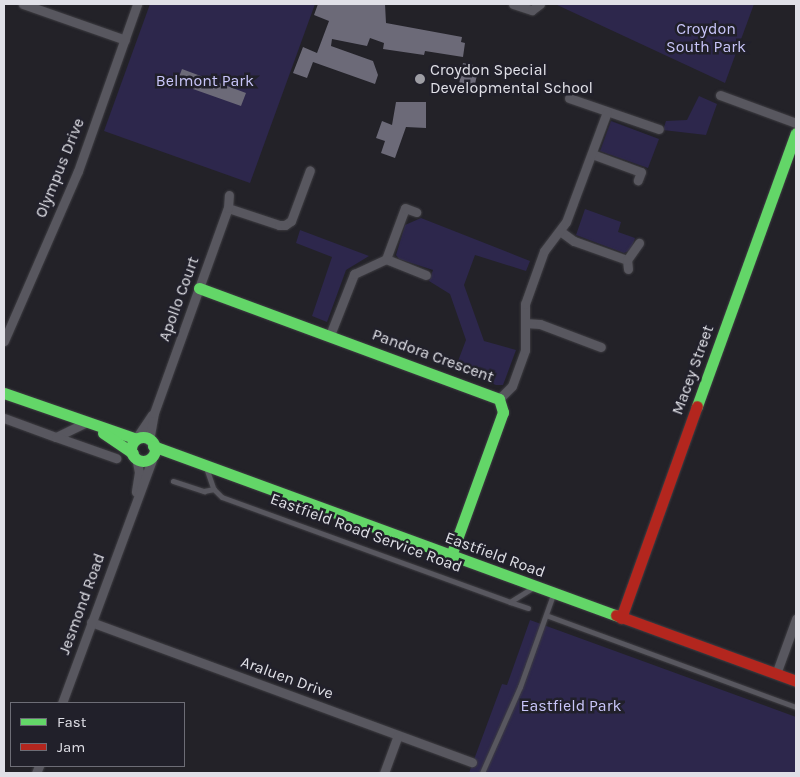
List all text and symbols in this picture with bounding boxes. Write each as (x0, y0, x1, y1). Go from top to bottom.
park label: Croydon South Park (666, 19, 746, 57)
place label: Croydon Special Developmental School (430, 60, 593, 98)
park label: Belmont Park (156, 71, 254, 91)
marker: Croydon Special Developmental School (414, 73, 426, 85)
street label: Olympus Drive (31, 115, 89, 221)
street label: Apollo Court (155, 254, 203, 344)
street label: Macey Street (668, 323, 718, 417)
street label: Pandora Crescent (369, 325, 497, 387)
street label: Eastfield Road Service Road (267, 489, 465, 577)
street label: Eastfield Road (442, 528, 548, 582)
street label: Jesmond Road (55, 551, 109, 657)
street label: Araluen Drive (238, 652, 336, 704)
park label: Eastfield Park (521, 696, 621, 716)
legend (10, 702, 185, 767)
text: Fast (57, 713, 86, 731)
text: Jam (57, 738, 85, 756)

